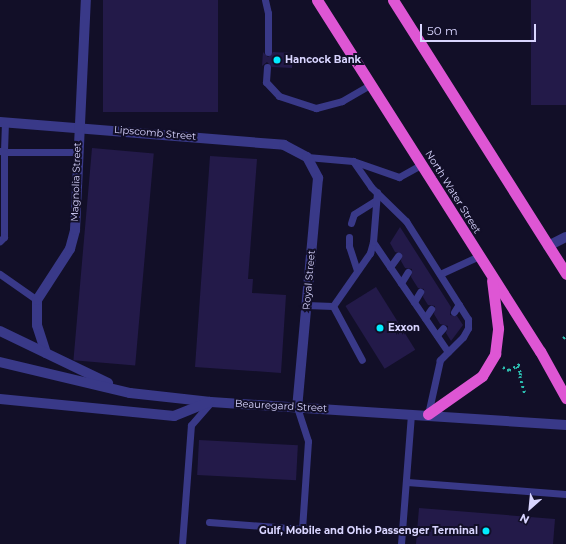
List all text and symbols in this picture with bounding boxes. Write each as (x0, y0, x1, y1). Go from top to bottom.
scale bar (422, 16, 538, 42)
text: 50 m (427, 23, 458, 38)
place label: Hancock Bank (285, 54, 361, 66)
marker: Hancock Bank (272, 55, 282, 65)
street label: Lipscomb Street (113, 123, 197, 143)
street label: Magnolia Street (69, 142, 83, 222)
street label: North Water Street (423, 148, 483, 236)
street label: Royal Street (300, 250, 318, 310)
place label: Exxon (388, 322, 420, 334)
marker: Exxon (375, 323, 385, 333)
street label: Beauregard Street (235, 398, 327, 414)
north arrow (510, 488, 550, 528)
text: N (517, 510, 532, 527)
place label: Gulf, Mobile and Ohio Passenger Terminal (259, 525, 478, 537)
marker: Gulf, Mobile and Ohio Passenger Terminal (481, 526, 491, 536)

